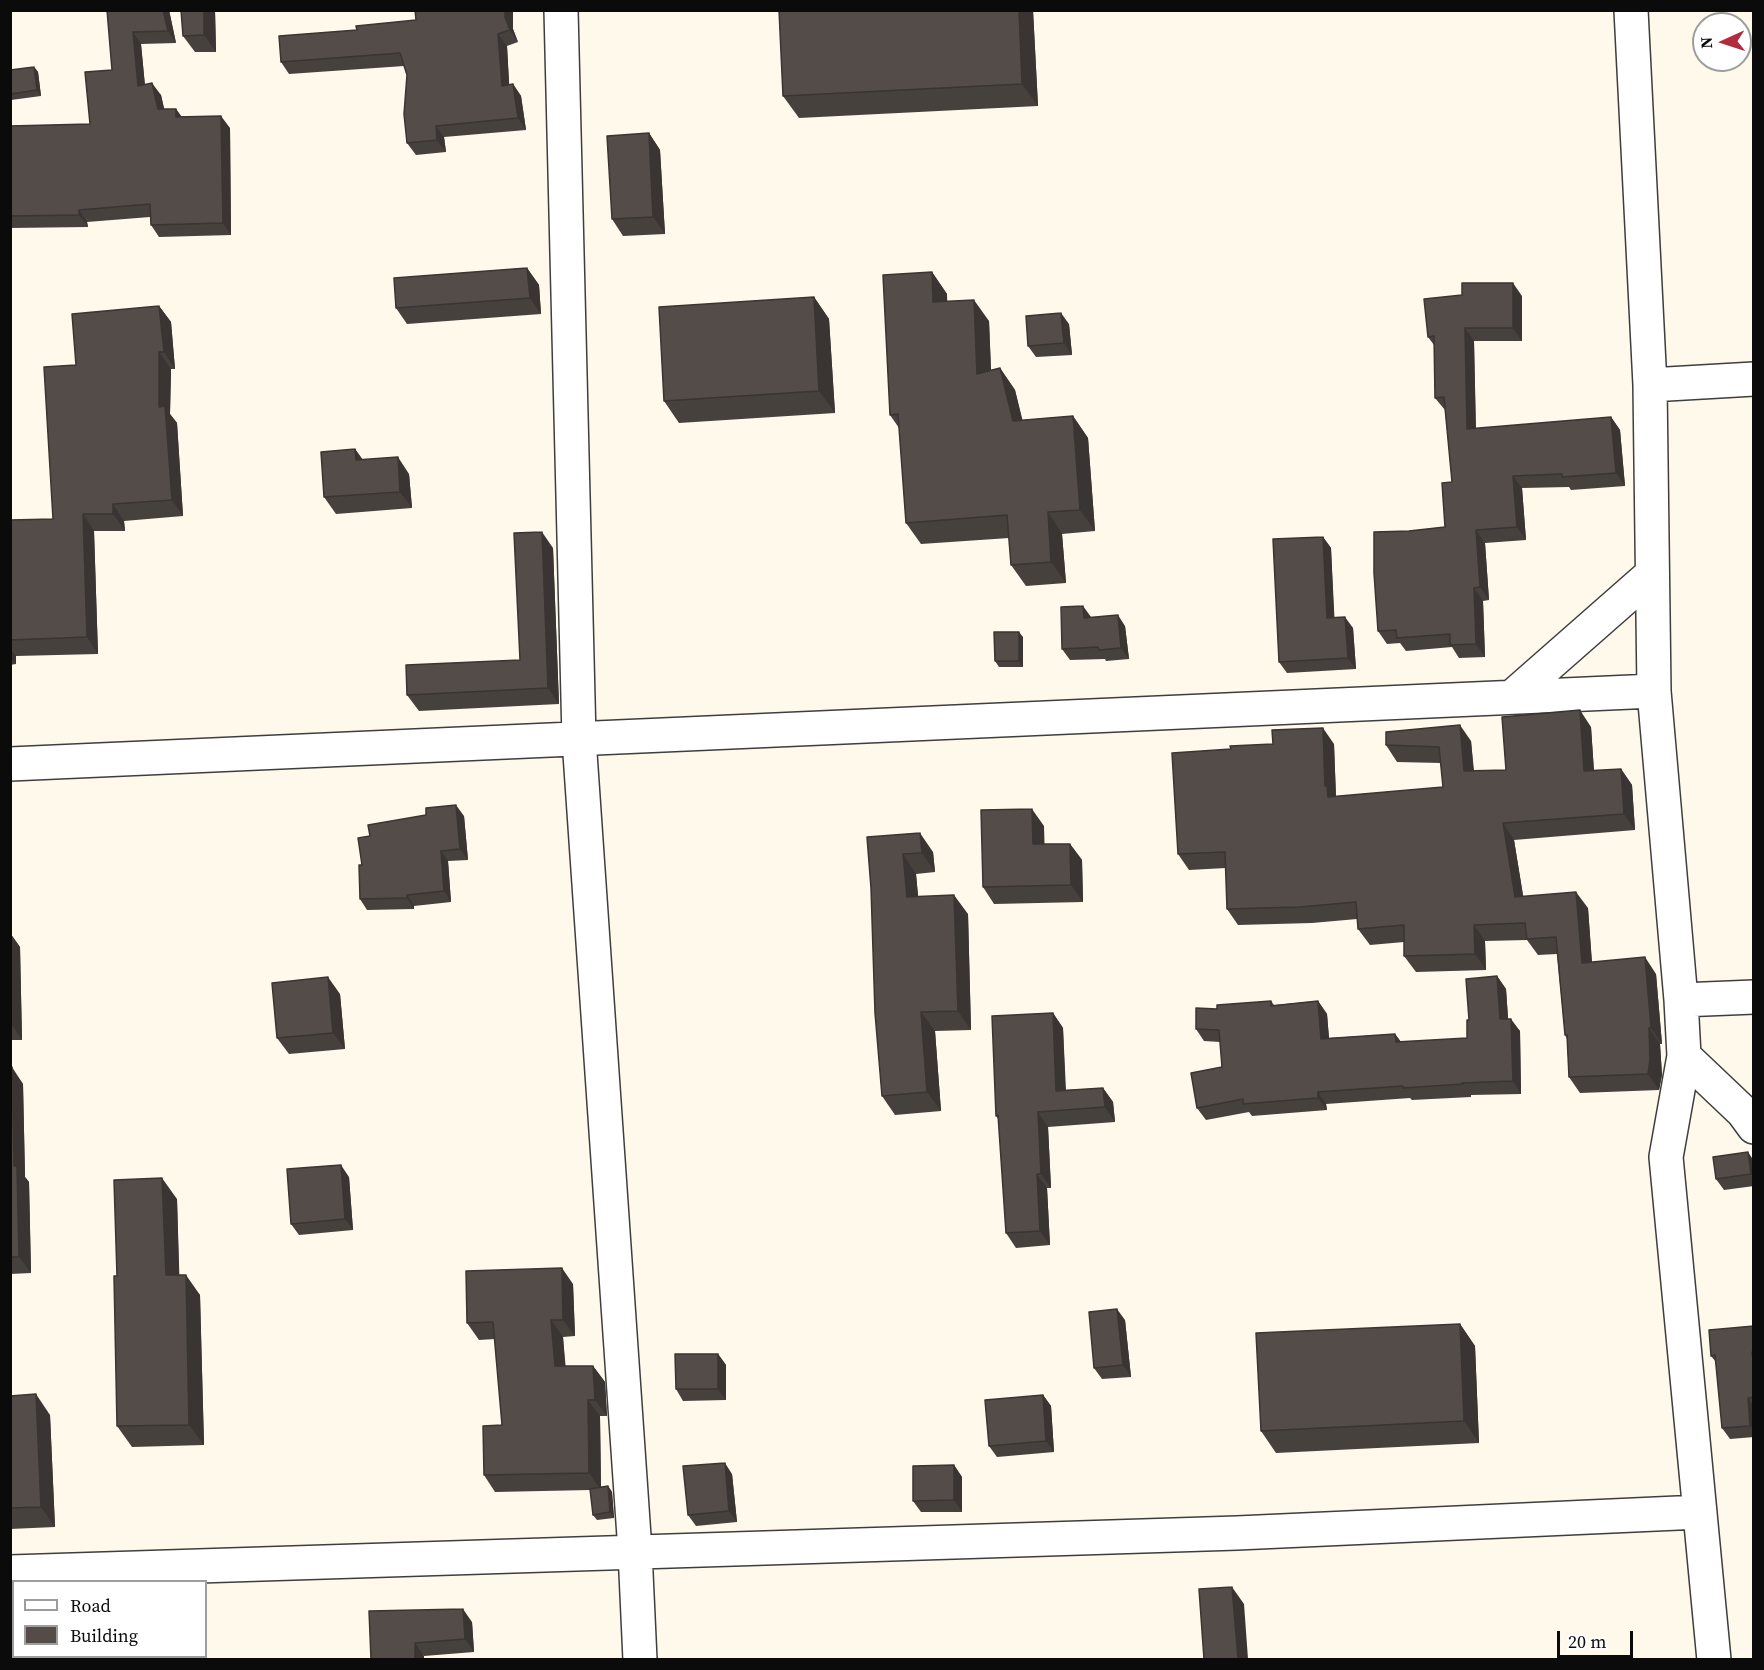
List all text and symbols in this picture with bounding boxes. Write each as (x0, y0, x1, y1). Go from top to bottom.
north arrow (1692, 12, 1752, 72)
text: N (1695, 36, 1717, 49)
legend (12, 1580, 207, 1658)
text: Road (70, 1593, 111, 1618)
scale bar (1560, 1619, 1636, 1657)
text: Building (70, 1623, 138, 1648)
text: 20 m (1568, 1629, 1606, 1654)

